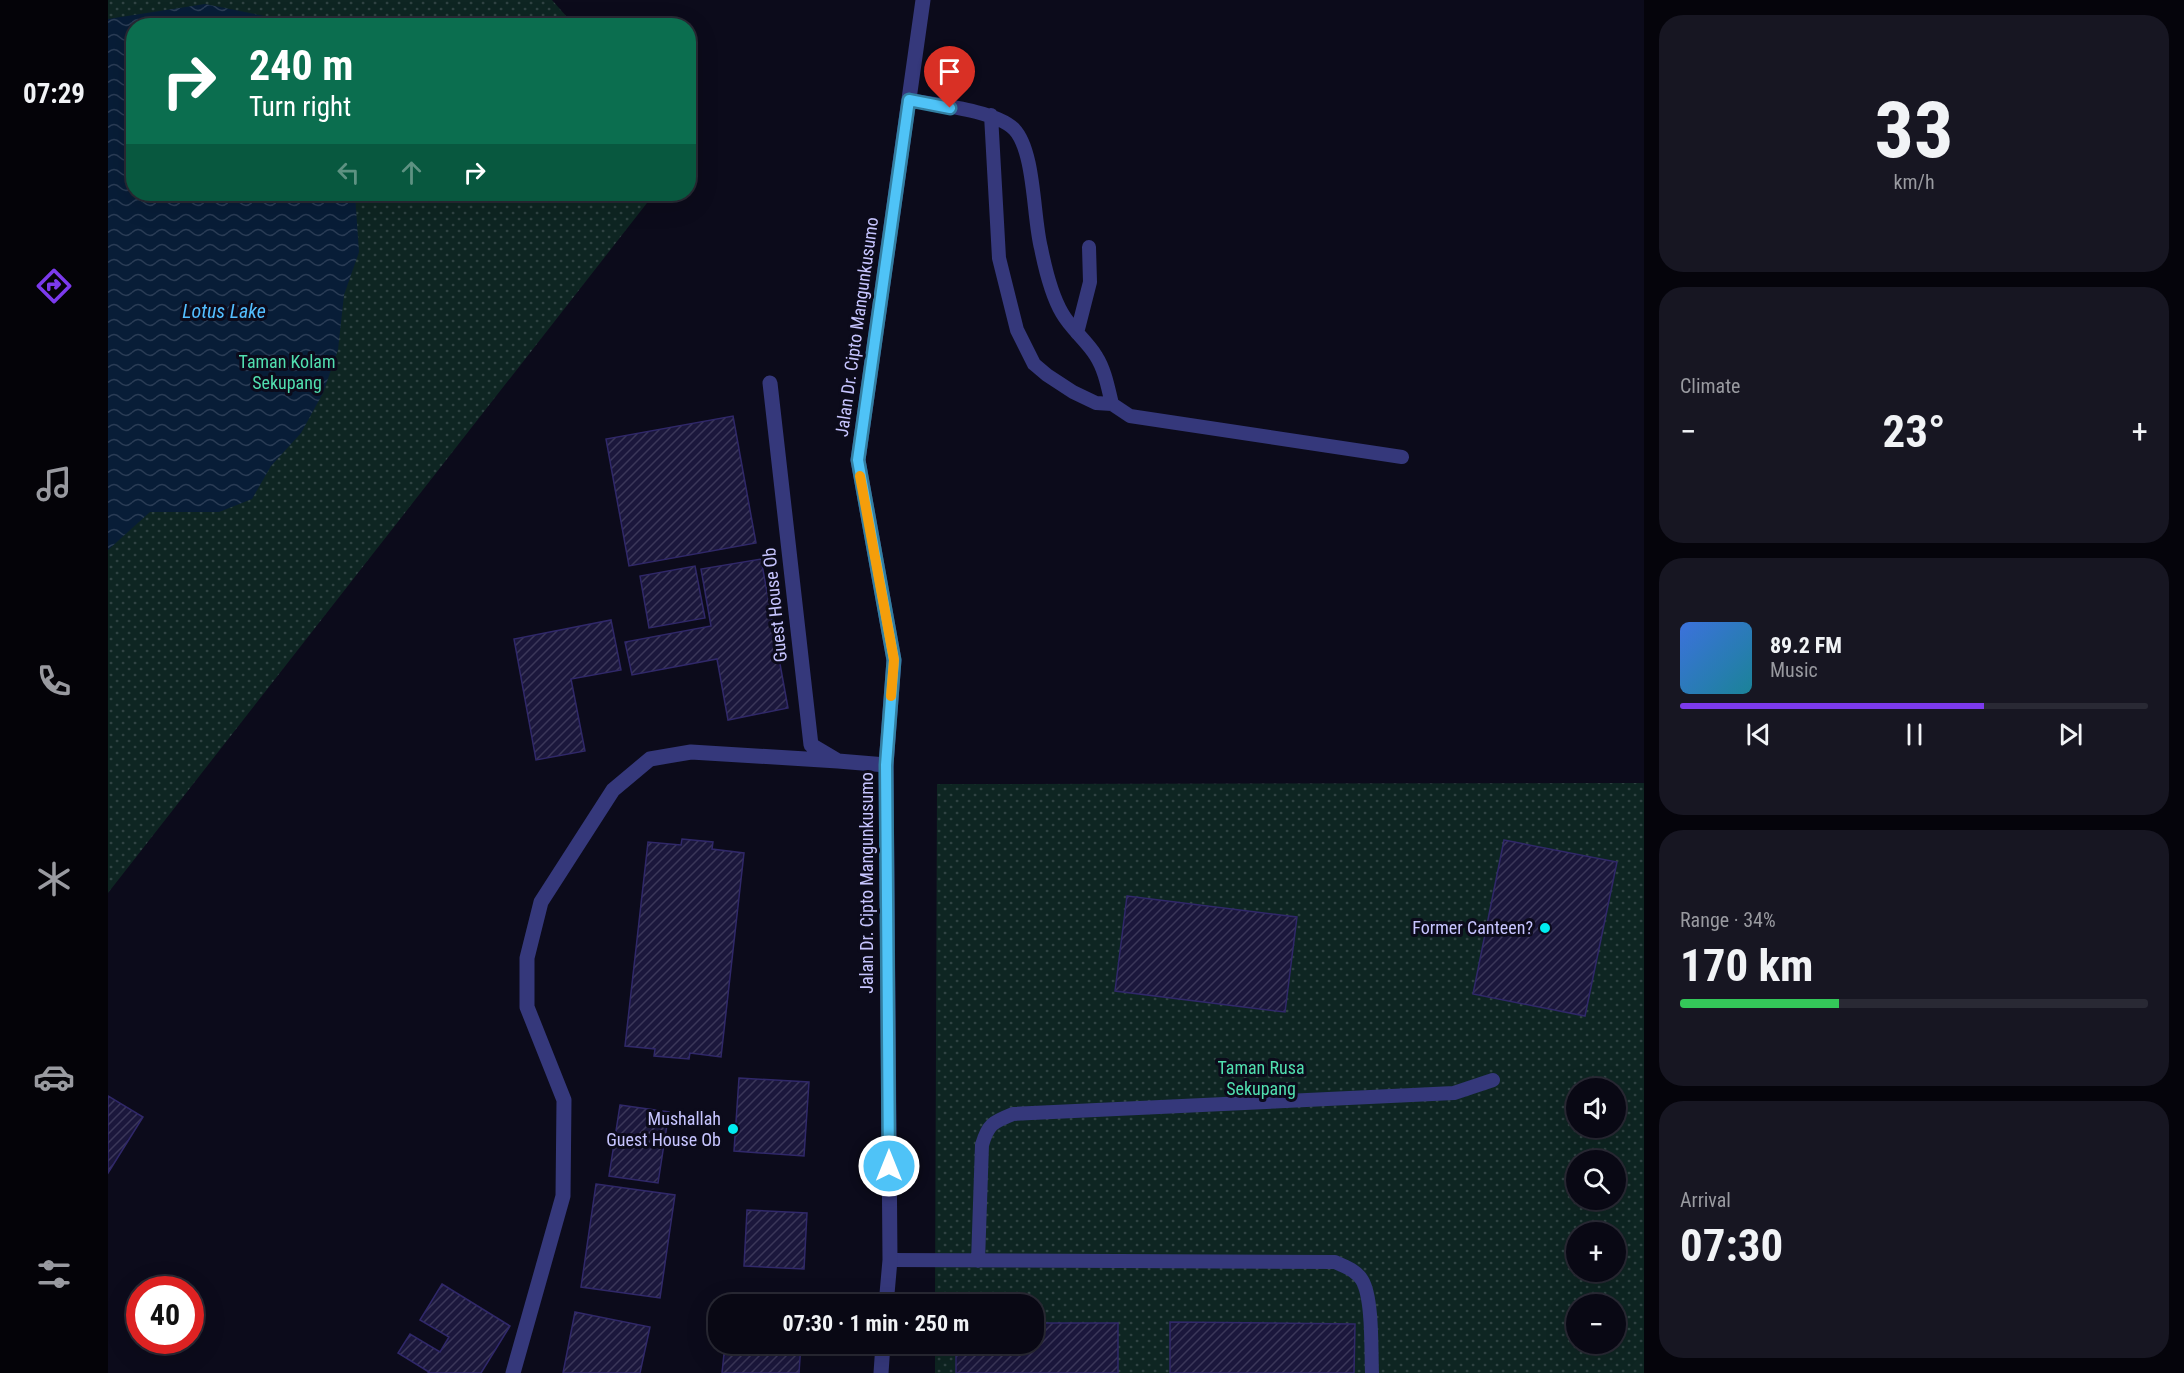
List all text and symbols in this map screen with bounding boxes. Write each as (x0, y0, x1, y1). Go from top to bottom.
text: 240 m (249, 41, 354, 90)
icon: right (150, 42, 228, 120)
pin (924, 46, 975, 108)
icon: arrive (933, 55, 966, 88)
text: 07:29 (23, 78, 85, 110)
text: 33 (1875, 85, 1953, 176)
text: Turn right (249, 91, 351, 123)
icon: left (332, 156, 365, 189)
icon: ahead (395, 156, 428, 189)
icon: right (458, 156, 491, 189)
text: km/h (1893, 170, 1935, 194)
street label: Jalan Dr. Cipto Mangunkusumo (831, 216, 882, 438)
icon: directions (33, 265, 75, 307)
water label: Lotus Lake (182, 299, 266, 323)
park label: Taman Kolam Sekupang (239, 351, 335, 393)
text: Climate (1680, 374, 1740, 398)
text: 23° (1883, 405, 1946, 458)
text: − (1680, 412, 1697, 451)
text: + (2132, 412, 2148, 451)
icon: music (33, 463, 75, 505)
street label: Guest House Ob (758, 547, 791, 663)
text: 89.2 FM (1770, 633, 1842, 658)
text: Music (1770, 658, 1818, 682)
icon: phone (33, 660, 75, 702)
icon: previous (1742, 718, 1775, 751)
icon: pause (1898, 718, 1931, 751)
icon: next (2054, 718, 2087, 751)
street label: Jalan Dr. Cipto Mangunkusumo (856, 772, 877, 994)
icon: climate (33, 858, 75, 900)
text: Range · 34% (1680, 908, 1776, 932)
place label: Former Canteen? (1412, 917, 1533, 938)
marker: Former Canteen? (1538, 921, 1552, 935)
text: 170 km (1680, 939, 1813, 992)
icon: car (33, 1056, 75, 1098)
park label: Taman Rusa Sekupang (1217, 1057, 1305, 1099)
map controls (1566, 1078, 1626, 1354)
button: sound (1566, 1078, 1626, 1138)
place label: Mushallah Guest House Ob (606, 1108, 721, 1150)
marker: Mushallah Guest House Ob (726, 1122, 740, 1136)
position arrow (857, 1134, 921, 1198)
button: search (1566, 1150, 1626, 1210)
text: Arrival (1680, 1188, 1731, 1212)
text: 07:30 (1680, 1219, 1783, 1272)
button: + (1566, 1222, 1626, 1282)
icon: filters (33, 1253, 75, 1295)
speed limit sign: 40 (126, 1276, 204, 1354)
button: − (1566, 1294, 1626, 1354)
text: 07:30 · 1 min · 250 m (783, 1311, 969, 1336)

